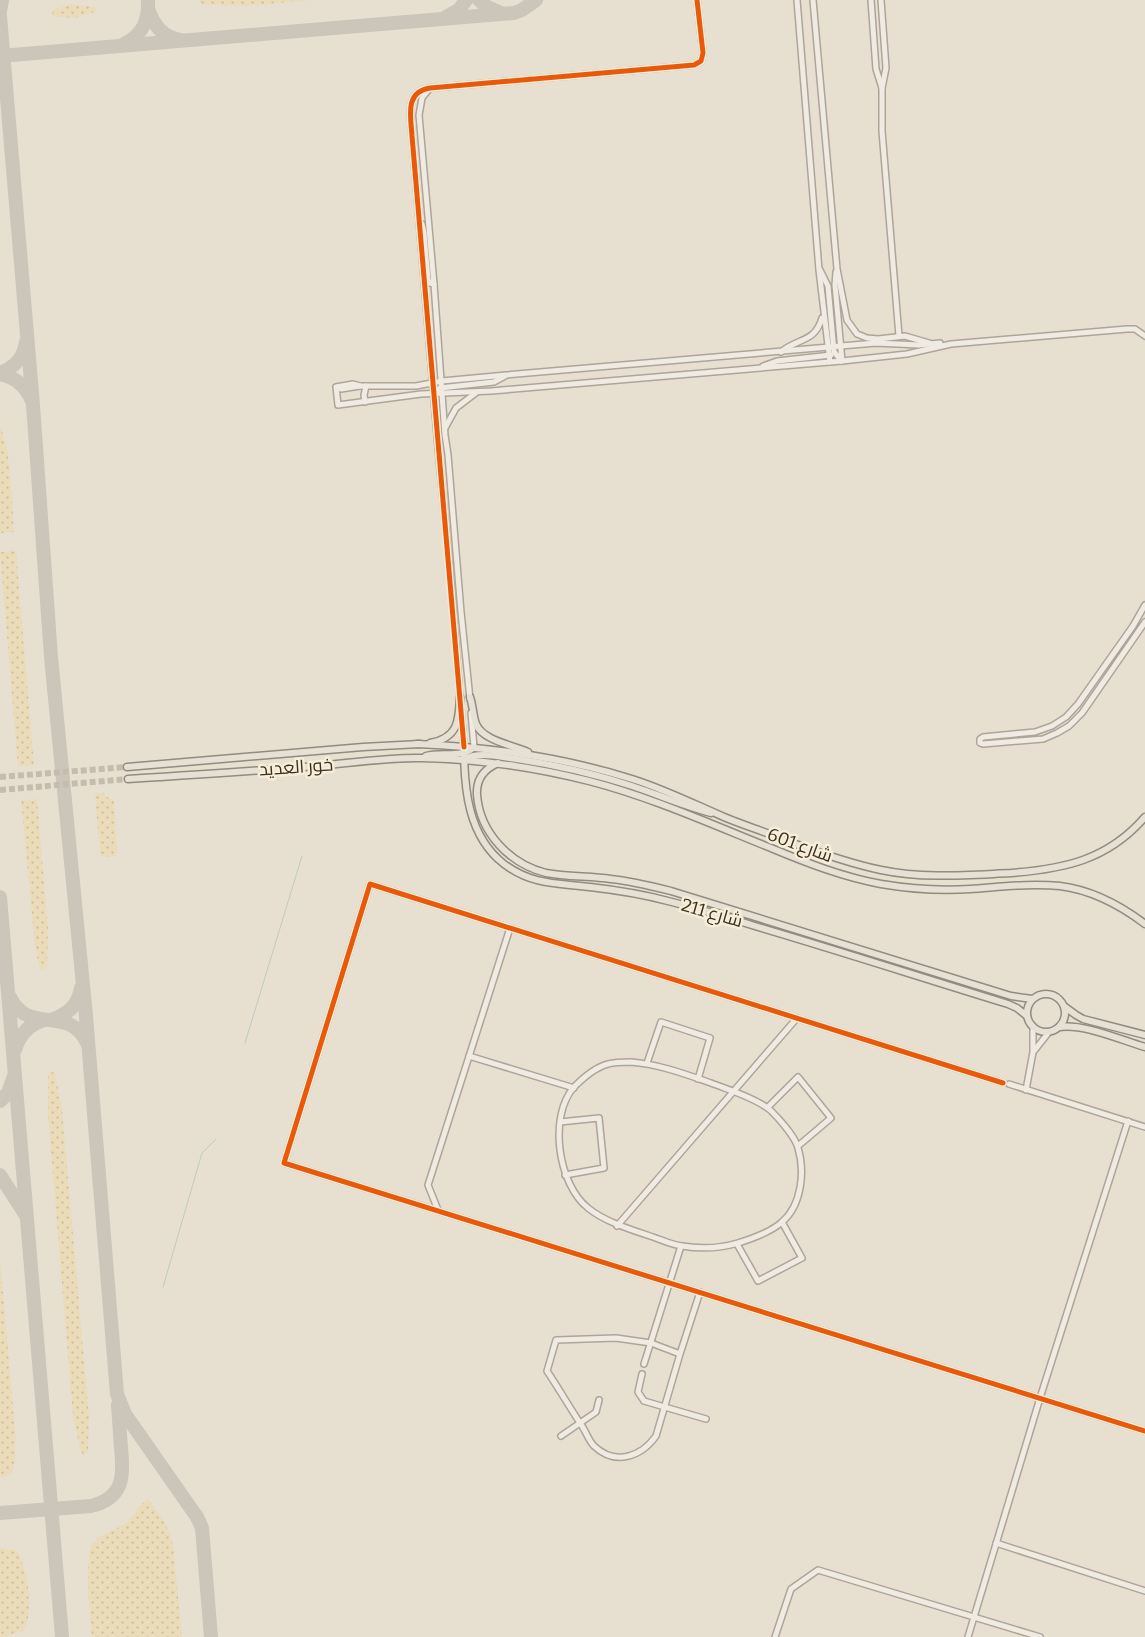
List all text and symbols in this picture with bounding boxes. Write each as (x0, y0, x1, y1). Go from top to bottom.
street label: خور العديد (258, 753, 334, 781)
street label: شارع 601 (764, 823, 836, 868)
street label: شارع 211 (678, 894, 745, 933)

